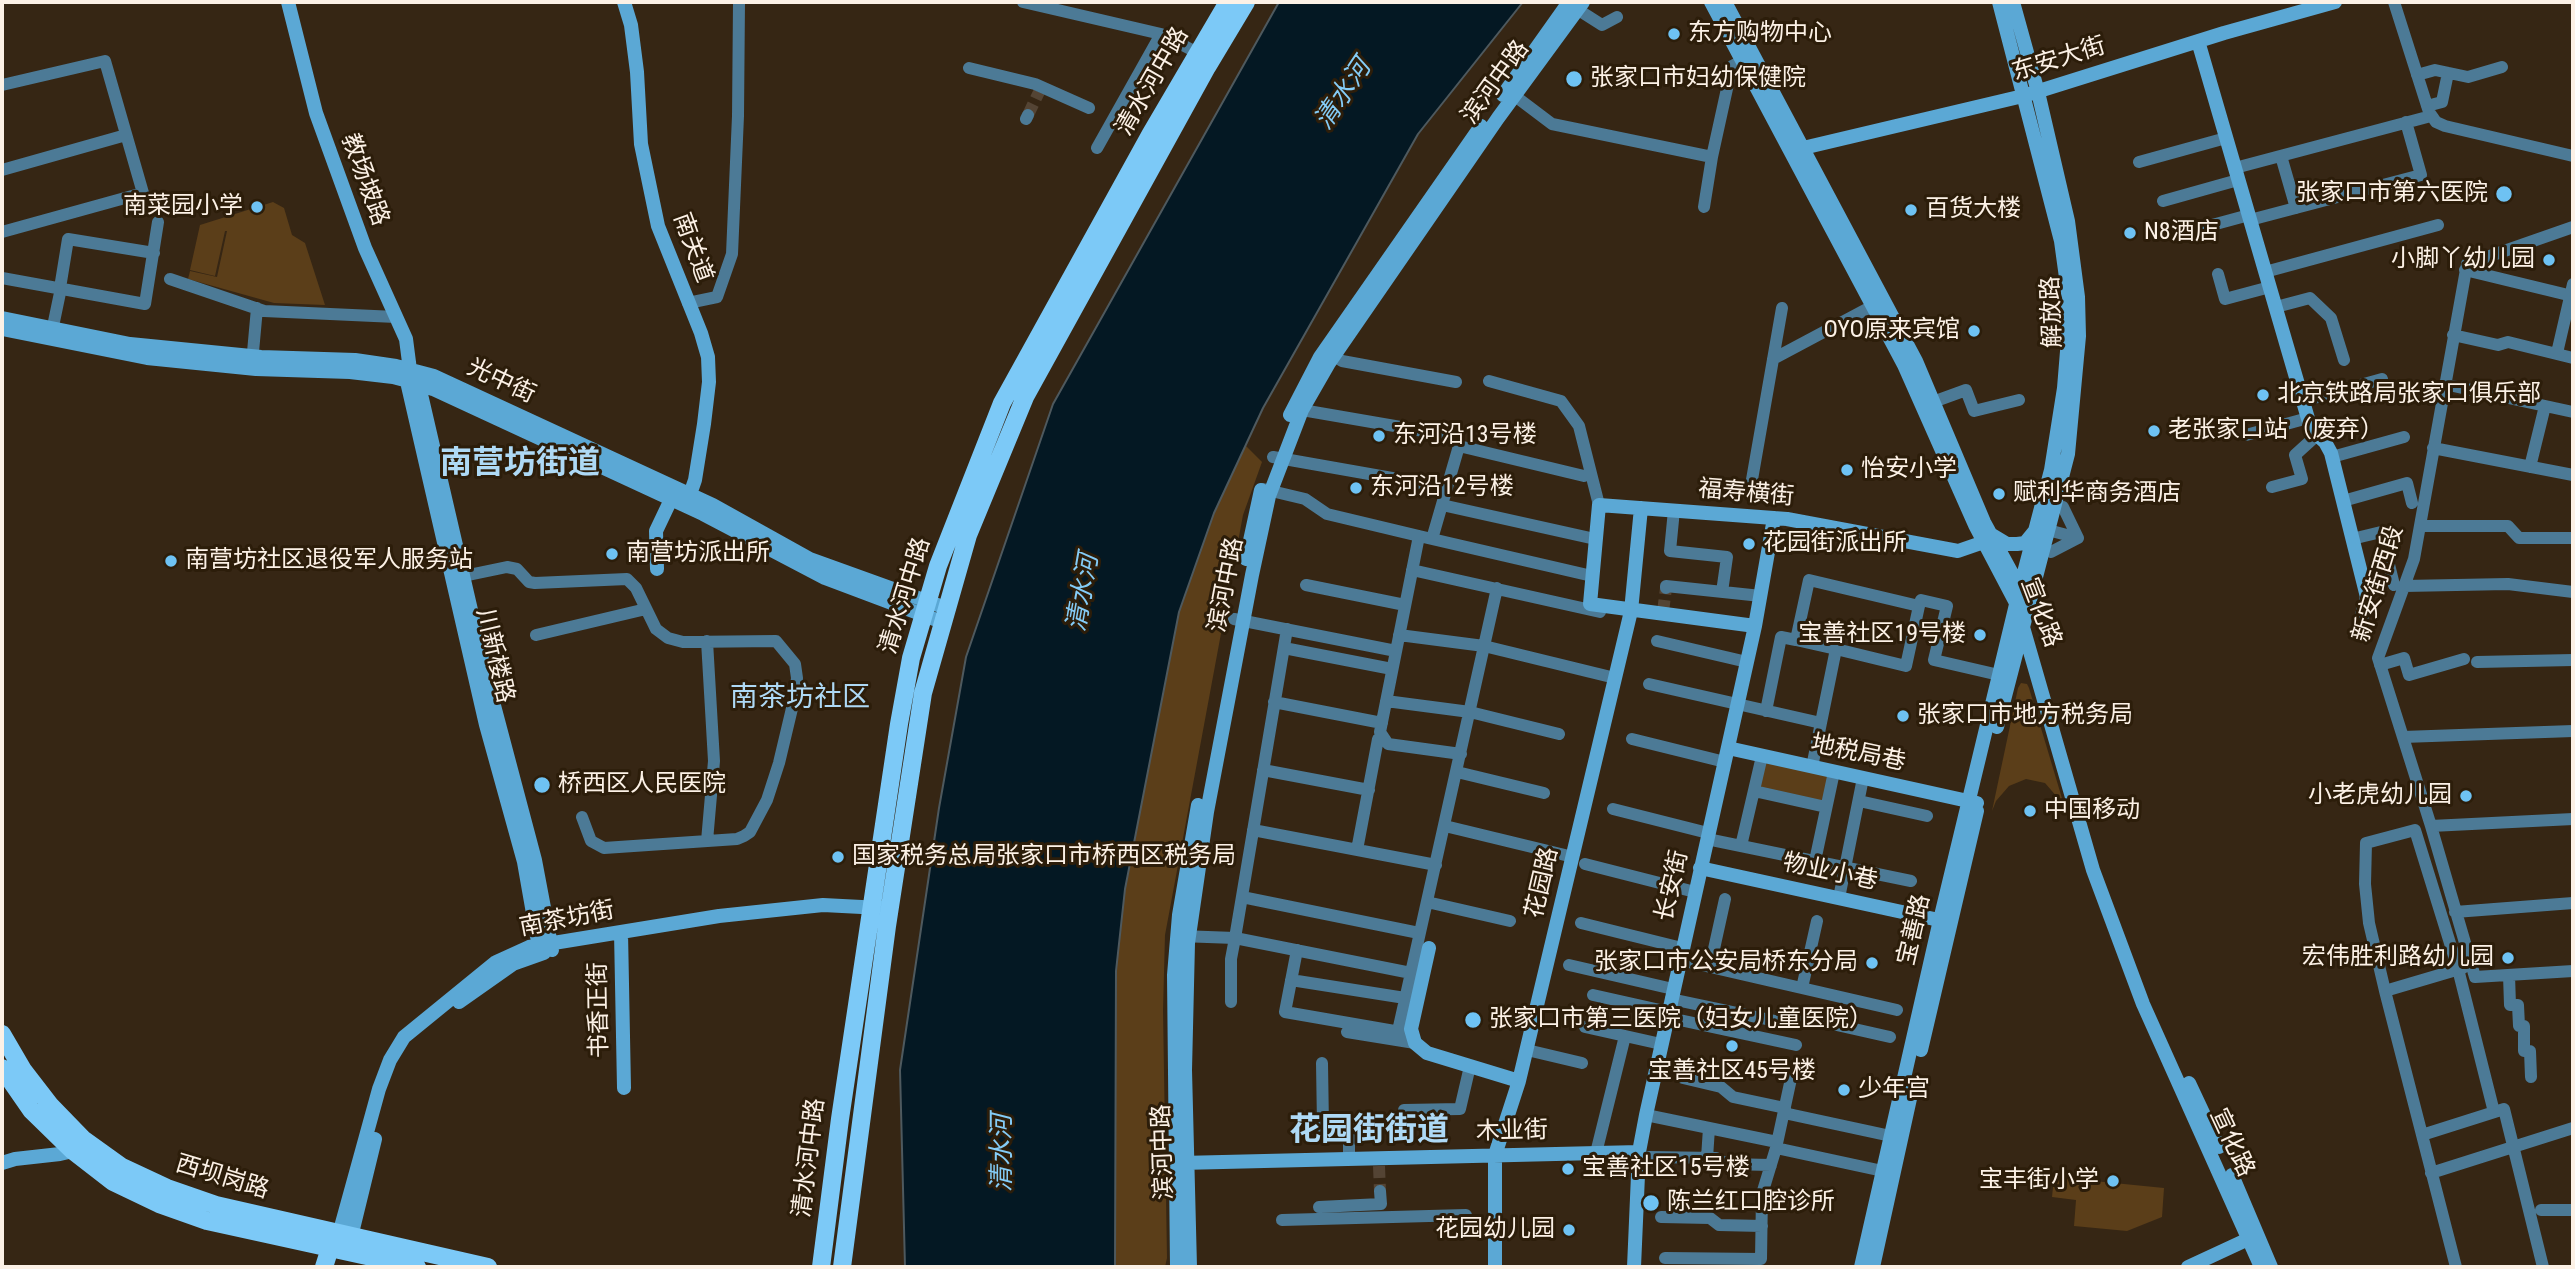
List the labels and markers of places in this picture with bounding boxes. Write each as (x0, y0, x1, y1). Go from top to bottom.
place label: 东方购物中心 (1688, 20, 1832, 48)
marker: 东方购物中心 (1666, 26, 1682, 42)
place label: 张家口市妇幼保健院 (1590, 65, 1806, 93)
marker: 张家口市妇幼保健院 (1564, 69, 1584, 89)
place label: 张家口市第六医院 (2296, 180, 2488, 208)
marker: 张家口市第六医院 (2494, 184, 2514, 204)
place label: 南菜园小学 (123, 193, 243, 221)
place label: 百货大楼 (1925, 196, 2021, 224)
marker: 南菜园小学 (249, 199, 265, 215)
marker: 百货大楼 (1903, 202, 1919, 218)
place label: N8酒店 (2144, 219, 2219, 247)
marker: N8酒店 (2122, 225, 2138, 241)
place label: 小脚丫幼儿园 (2391, 246, 2535, 274)
marker: 小脚丫幼儿园 (2541, 252, 2557, 268)
place label: OYO原来宾馆 (1823, 317, 1960, 345)
marker: OYO原来宾馆 (1966, 323, 1982, 339)
place label: 北京铁路局张家口俱乐部 (2277, 381, 2541, 409)
marker: 北京铁路局张家口俱乐部 (2255, 387, 2271, 403)
place label: 老张家口站（废弃） (2168, 417, 2384, 445)
place label: 东河沿13号楼 (1393, 422, 1537, 450)
marker: 老张家口站（废弃） (2146, 423, 2162, 439)
marker: 东河沿13号楼 (1371, 428, 1387, 444)
place label: 怡安小学 (1861, 456, 1957, 484)
marker: 怡安小学 (1839, 462, 1855, 478)
place label: 东河沿12号楼 (1370, 474, 1514, 502)
marker: 东河沿12号楼 (1348, 480, 1364, 496)
place label: 赋利华商务酒店 (2013, 480, 2181, 508)
marker: 赋利华商务酒店 (1991, 486, 2007, 502)
place label: 花园街派出所 (1763, 530, 1907, 558)
marker: 花园街派出所 (1741, 536, 1757, 552)
place label: 南营坊派出所 (626, 540, 770, 568)
marker: 南营坊派出所 (604, 546, 620, 562)
place label: 南营坊社区退役军人服务站 (185, 547, 473, 575)
marker: 南营坊社区退役军人服务站 (163, 553, 179, 569)
place label: 宝善社区19号楼 (1798, 621, 1966, 649)
marker: 宝善社区19号楼 (1972, 627, 1988, 643)
place label: 张家口市地方税务局 (1917, 702, 2133, 730)
marker: 张家口市地方税务局 (1895, 708, 1911, 724)
place label: 桥西区人民医院 (558, 771, 726, 799)
marker: 桥西区人民医院 (532, 775, 552, 795)
place label: 小老虎幼儿园 (2308, 782, 2452, 810)
marker: 小老虎幼儿园 (2458, 788, 2474, 804)
place label: 中国移动 (2044, 797, 2140, 825)
marker: 中国移动 (2022, 803, 2038, 819)
place label: 国家税务总局张家口市桥西区税务局 (852, 843, 1236, 871)
marker: 国家税务总局张家口市桥西区税务局 (830, 849, 846, 865)
place label: 宏伟胜利路幼儿园 (2302, 944, 2494, 972)
place label: 张家口市公安局桥东分局 (1594, 949, 1858, 977)
marker: 宏伟胜利路幼儿园 (2500, 950, 2516, 966)
marker: 张家口市公安局桥东分局 (1864, 955, 1880, 971)
place label: 张家口市第三医院（妇女儿童医院） (1489, 1006, 1873, 1034)
marker: 张家口市第三医院（妇女儿童医院） (1463, 1010, 1483, 1030)
marker: 宝善社区45号楼 (1724, 1038, 1740, 1054)
place label: 宝善社区45号楼 (1648, 1058, 1816, 1086)
place label: 少年宫 (1858, 1076, 1930, 1104)
marker: 少年宫 (1836, 1082, 1852, 1098)
place label: 宝善社区15号楼 (1582, 1155, 1750, 1183)
marker: 宝善社区15号楼 (1560, 1161, 1576, 1177)
place label: 宝丰街小学 (1979, 1167, 2099, 1195)
marker: 宝丰街小学 (2105, 1173, 2121, 1189)
place label: 陈兰红口腔诊所 (1667, 1189, 1835, 1217)
marker: 陈兰红口腔诊所 (1641, 1193, 1661, 1213)
place label: 花园幼儿园 (1435, 1216, 1555, 1244)
marker: 花园幼儿园 (1561, 1222, 1577, 1238)

